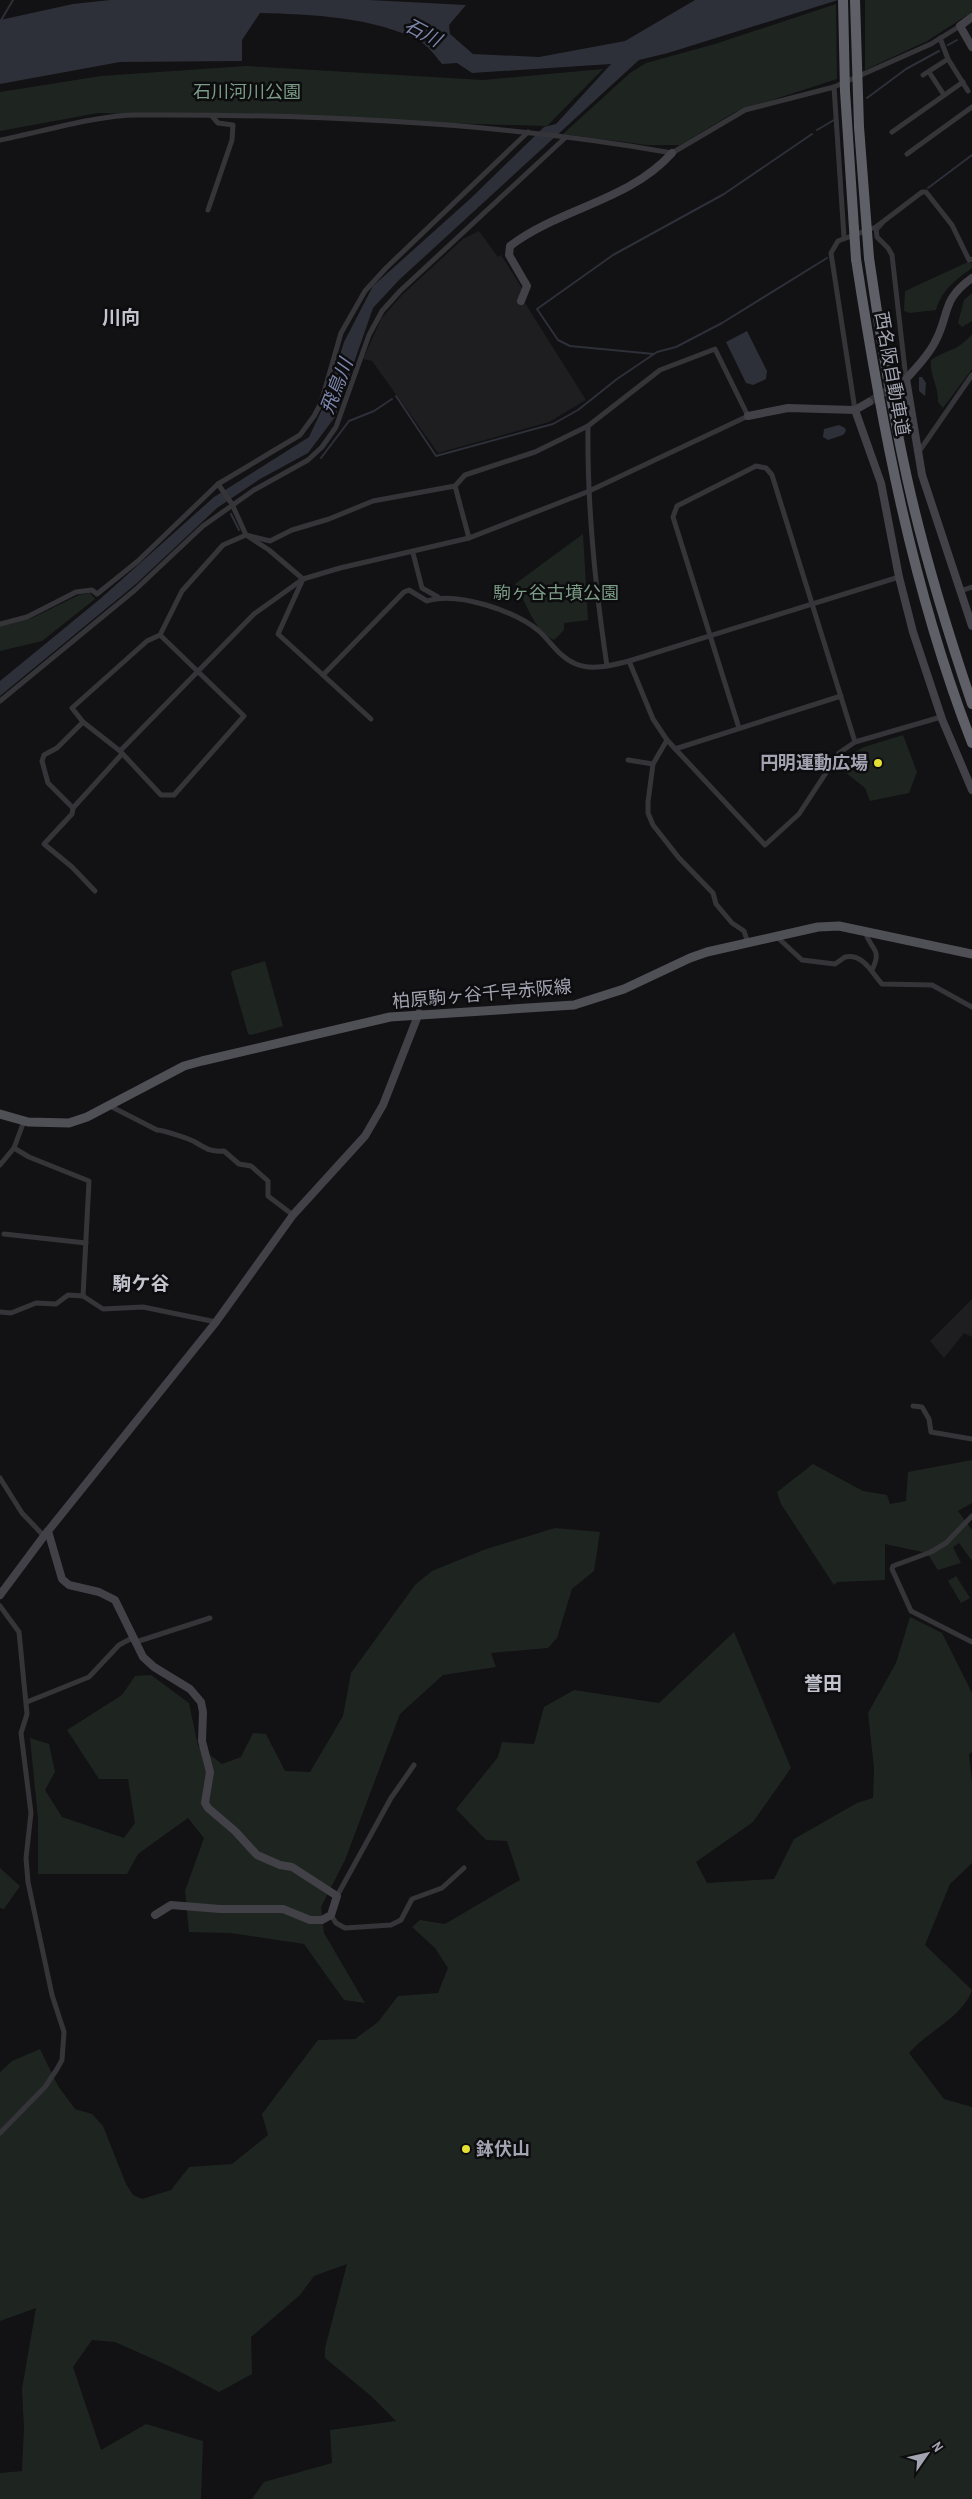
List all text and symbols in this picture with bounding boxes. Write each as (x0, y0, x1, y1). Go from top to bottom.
water label: 石川 (400, 12, 448, 53)
park label: 石川河川公園 (193, 79, 301, 104)
district label: 川向 (102, 304, 140, 330)
street label: 西名阪自動車道 (869, 310, 916, 438)
water label: 飛鳥川 (314, 353, 359, 417)
park label: 駒ヶ谷古墳公園 (493, 580, 619, 605)
place label: 円明運動広場 (760, 750, 868, 775)
marker: 円明運動広場 (872, 757, 884, 769)
street label: 柏原駒ヶ谷千早赤阪線 (391, 973, 573, 1014)
district label: 駒ケ谷 (112, 1270, 170, 1296)
district label: 誉田 (804, 1670, 842, 1696)
place label: 鉢伏山 (476, 2136, 530, 2161)
marker: 鉢伏山 (460, 2143, 472, 2155)
north arrow (902, 2429, 952, 2479)
text: N (928, 2438, 948, 2455)

